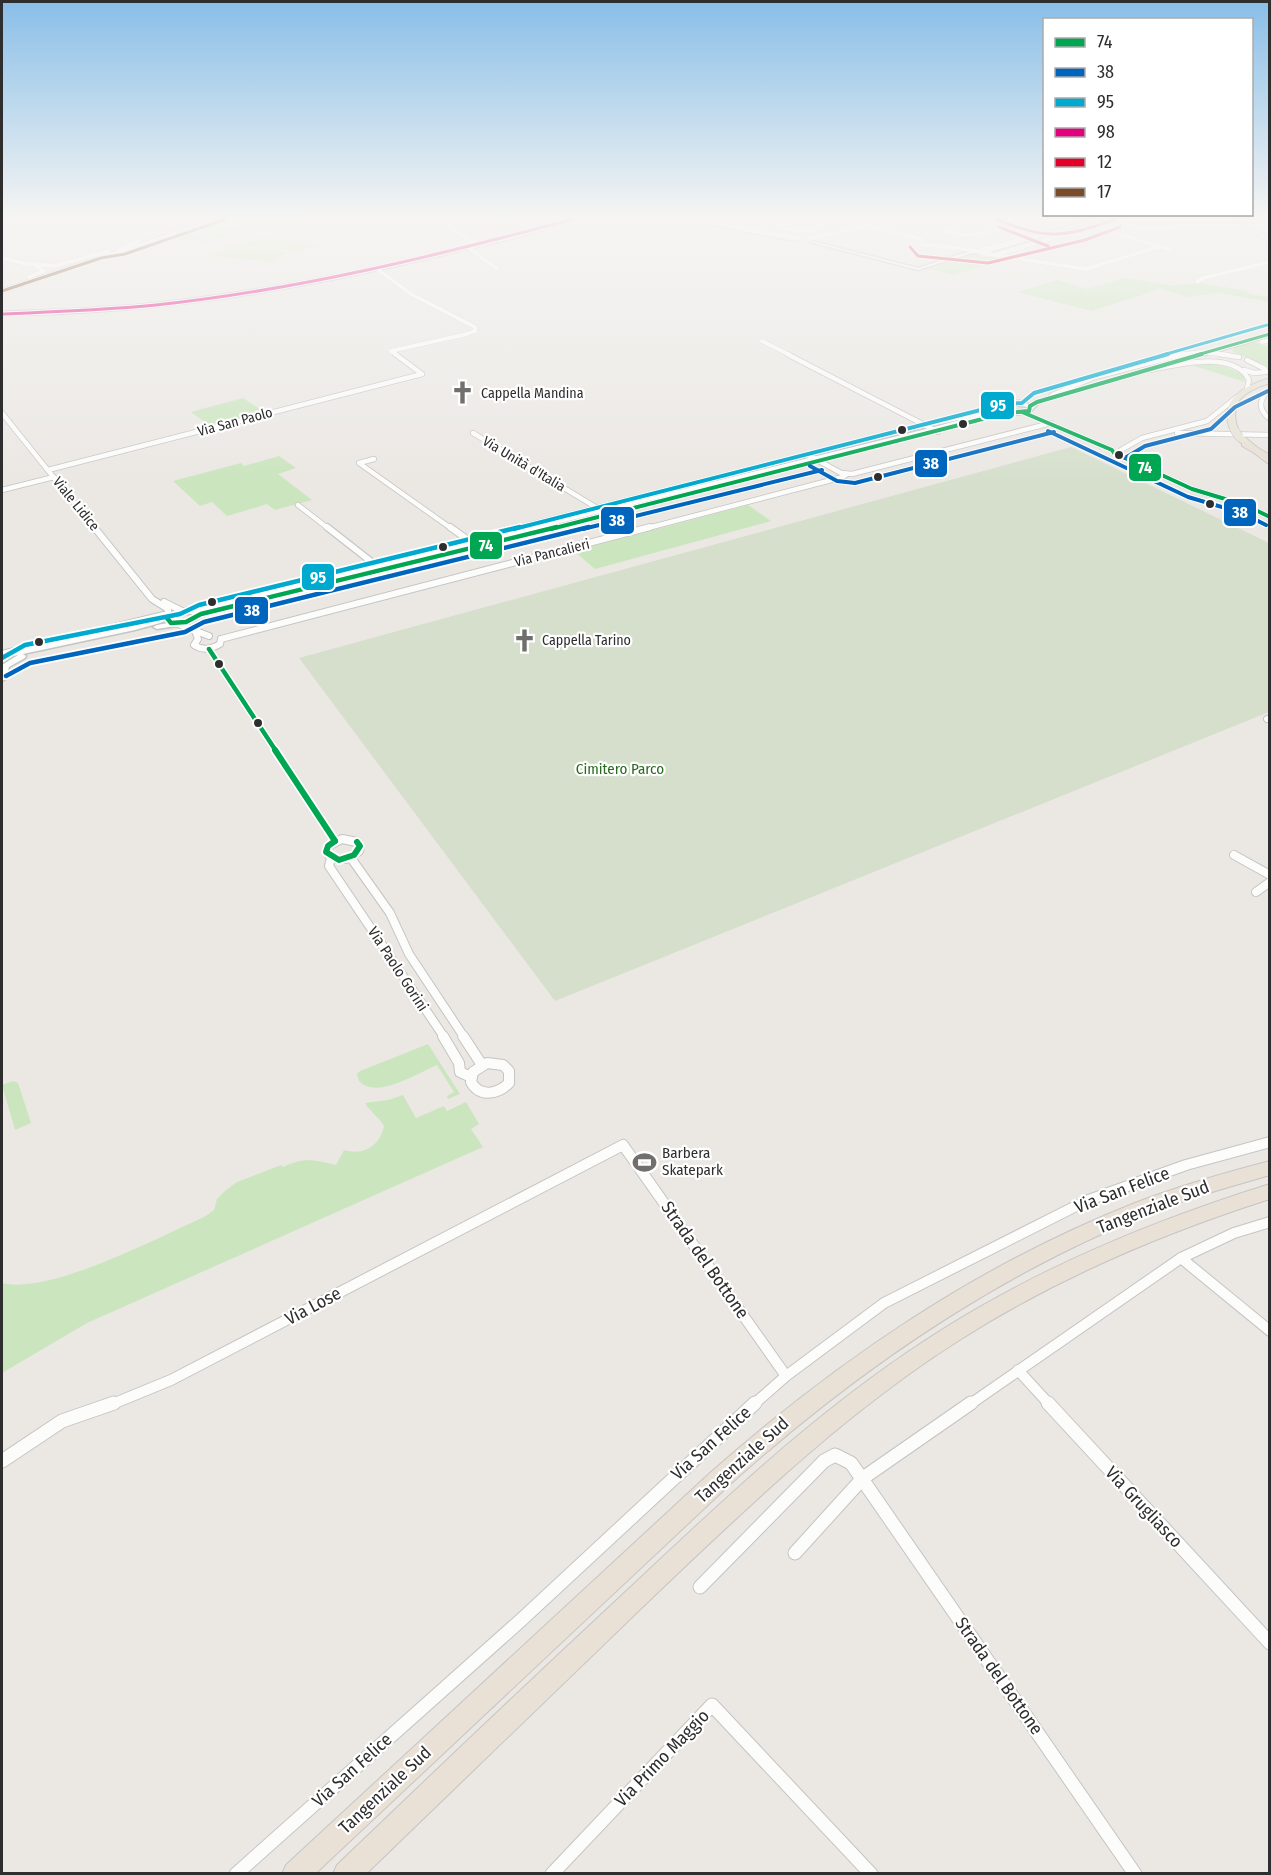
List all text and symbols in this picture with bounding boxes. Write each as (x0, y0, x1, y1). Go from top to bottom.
legend (1043, 18, 1253, 216)
text: 74 (1097, 31, 1113, 53)
text: 38 (1097, 61, 1114, 83)
text: 95 (1097, 91, 1114, 113)
text: 98 (1097, 121, 1115, 143)
text: 12 (1097, 151, 1112, 173)
text: 17 (1097, 181, 1111, 203)
church icon: Cappella Mandina (450, 380, 476, 406)
place label: Cappella Mandina (481, 385, 584, 402)
line badge: 95 (980, 391, 1015, 420)
text: 95 (990, 396, 1006, 415)
street label: Via San Paolo (196, 404, 274, 440)
unlabelled marker (957, 418, 969, 430)
unlabelled marker (896, 424, 908, 436)
street label: Via Unità d'Italia (479, 433, 569, 496)
line badge: 38 (914, 449, 948, 478)
unlabelled marker (1113, 449, 1125, 461)
line badge: 74 (1128, 453, 1162, 482)
text: 38 (922, 454, 940, 473)
text: 74 (1138, 458, 1152, 477)
unlabelled marker (872, 471, 884, 483)
street label: Viale Lidice (49, 474, 103, 535)
unlabelled marker (1204, 498, 1216, 510)
line badge: 38 (1223, 498, 1257, 527)
text: 38 (1231, 503, 1249, 522)
line badge: 38 (600, 506, 635, 535)
text: 38 (608, 511, 626, 530)
line badge: 74 (469, 531, 503, 560)
street label: Via Pancalieri (513, 535, 591, 571)
text: 74 (479, 536, 493, 555)
unlabelled marker (437, 541, 449, 553)
line badge: 95 (301, 563, 335, 591)
text: 95 (310, 568, 326, 587)
unlabelled marker (206, 596, 218, 608)
line badge: 38 (234, 596, 269, 625)
text: 38 (243, 601, 261, 620)
church icon: Cappella Tarino (511, 627, 537, 653)
place label: Cappella Tarino (542, 632, 631, 649)
unlabelled marker (33, 636, 45, 648)
unlabelled marker (213, 658, 225, 670)
unlabelled marker (252, 717, 264, 729)
park label: Cimitero Parco (576, 760, 664, 778)
street label: Via Paolo Gorini (364, 923, 432, 1015)
place label: Barbera Skatepark (662, 1144, 723, 1179)
sports icon: Barbera Skatepark (631, 1149, 657, 1175)
street label: Via San Felice (1071, 1162, 1173, 1218)
street label: Tangenziale Sud (1094, 1176, 1212, 1238)
street label: Strada del Bottone (656, 1197, 754, 1323)
street label: Via Lose (281, 1282, 345, 1330)
street label: Via San Felice (667, 1401, 756, 1485)
street label: Tangenziale Sud (691, 1412, 793, 1508)
street label: Via Grugliasco (1101, 1462, 1187, 1552)
street label: Strada del Bottone (950, 1613, 1048, 1739)
street label: Via Primo Maggio (610, 1705, 714, 1811)
street label: Via San Felice (308, 1728, 397, 1812)
street label: Tangenziale Sud (334, 1742, 436, 1838)

